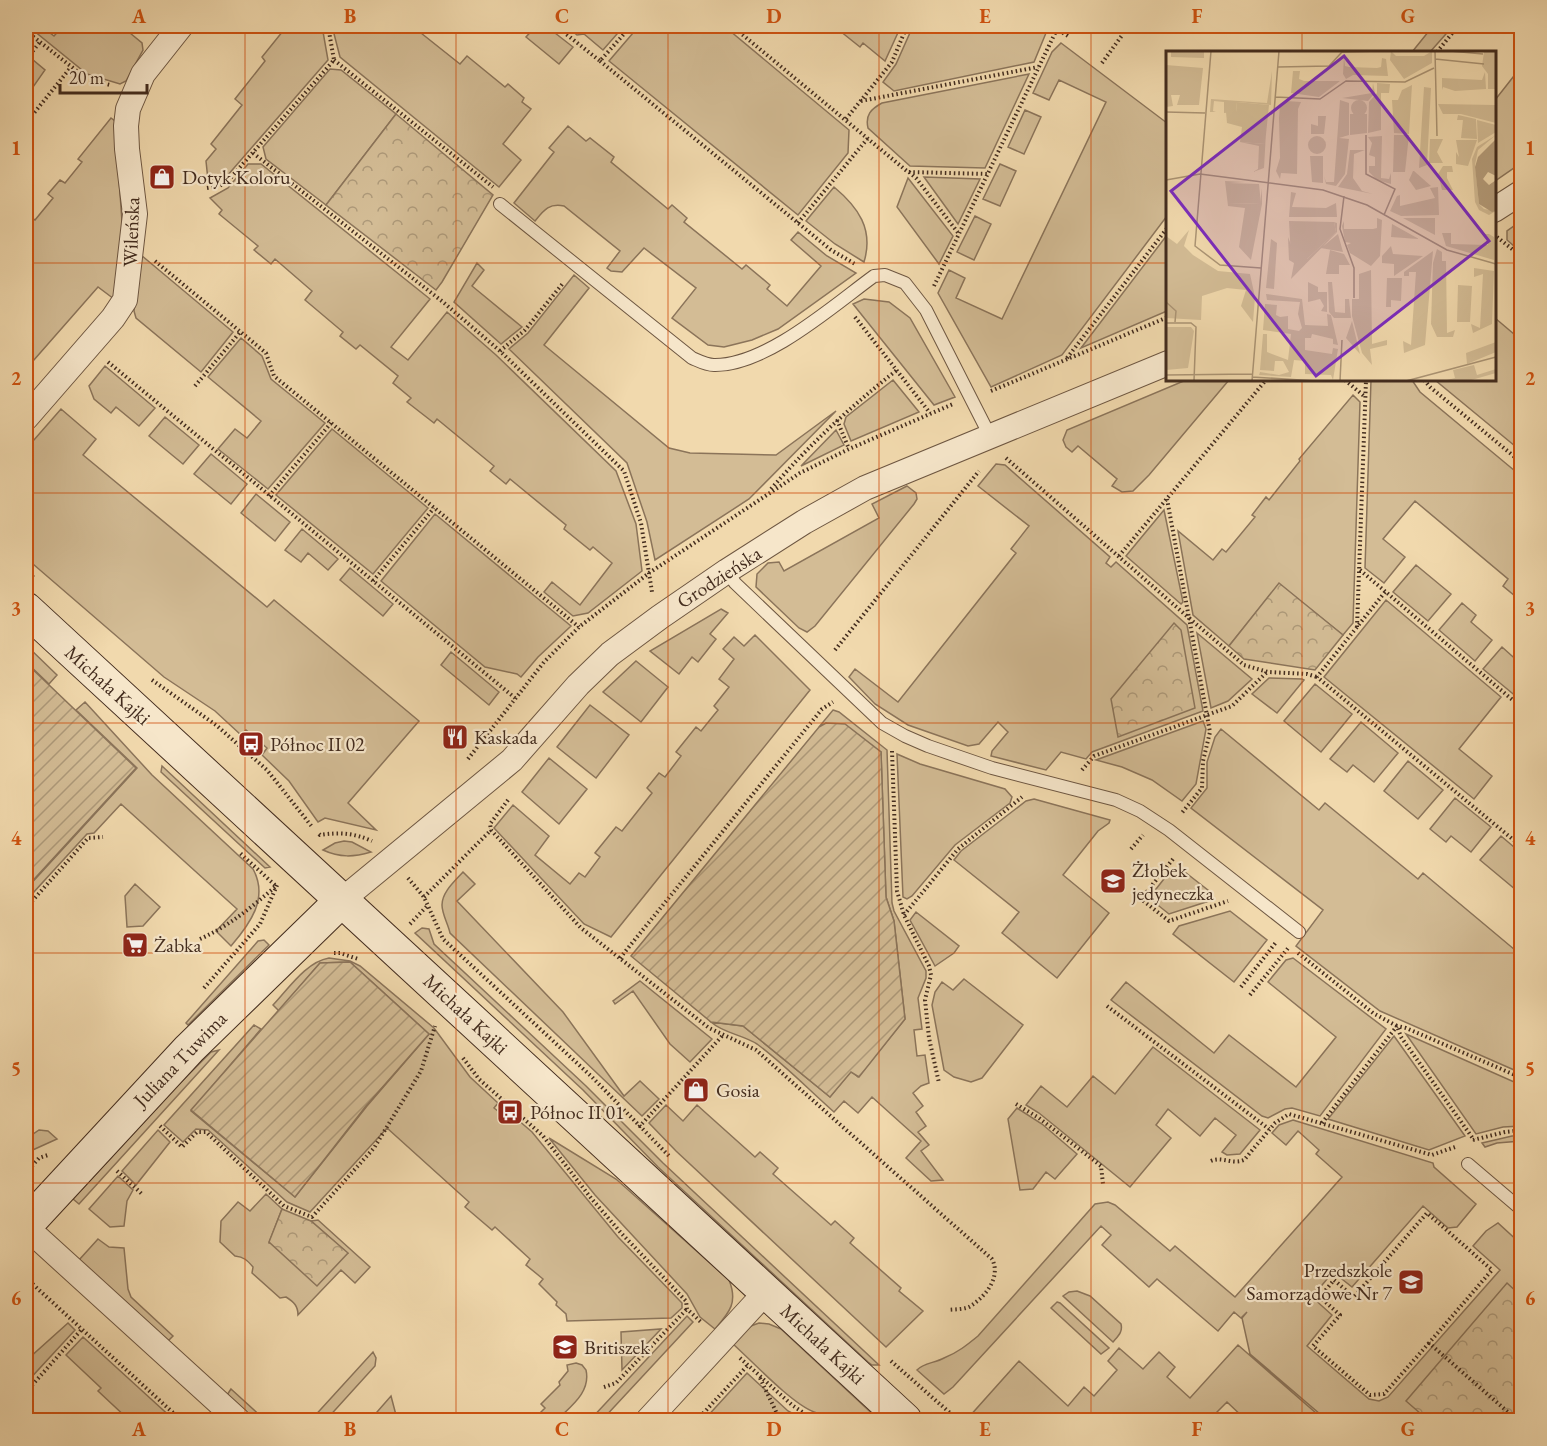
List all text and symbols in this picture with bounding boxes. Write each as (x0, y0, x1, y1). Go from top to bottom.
text: A (131, 3, 147, 29)
text: B (344, 3, 356, 29)
text: C (555, 3, 569, 29)
text: D (766, 3, 782, 29)
text: E (979, 3, 991, 29)
text: F (1192, 3, 1203, 29)
text: G (1401, 3, 1415, 29)
inset map (1166, 51, 1496, 381)
scale bar (60, 57, 147, 95)
text: 20 m (69, 66, 104, 89)
text: 1 (11, 135, 21, 161)
text: 1 (1525, 135, 1535, 161)
shop icon: Dotyk Koloru (147, 162, 177, 192)
place label: Dotyk Koloru (182, 164, 291, 190)
street label: Wileńska (117, 197, 145, 267)
text: 2 (11, 365, 22, 391)
text: 2 (1525, 365, 1536, 391)
street label: Grodzieńska (672, 540, 766, 614)
text: 3 (11, 595, 21, 621)
text: 3 (1525, 595, 1535, 621)
street label: Michała Kajki (59, 639, 157, 731)
restaurant icon: Kaskada (440, 722, 470, 752)
place label: Kaskada (474, 724, 538, 750)
bus stop icon: Północ II 02 (236, 729, 266, 759)
place label: Północ II 02 (270, 731, 365, 757)
text: 4 (11, 825, 22, 851)
text: 4 (1525, 825, 1536, 851)
place label: Żłobek jedyneczka (1131, 857, 1214, 906)
school or university icon: Żłobek jedyneczka (1098, 866, 1128, 896)
supermarket icon: Żabka (120, 930, 150, 960)
place label: Żabka (154, 932, 201, 958)
street label: Michała Kajki (418, 968, 514, 1060)
street label: Juliana Tuwima (126, 1005, 232, 1114)
text: 5 (11, 1055, 21, 1081)
text: 5 (1525, 1055, 1535, 1081)
shop icon: Gosia (681, 1075, 711, 1105)
place label: Gosia (716, 1077, 760, 1103)
bus stop icon: Północ II 01 (495, 1097, 525, 1127)
place label: Północ II 01 (530, 1099, 625, 1125)
place label: Przedszkole Samorządowe Nr 7 (1246, 1257, 1392, 1306)
school or university icon: Przedszkole Samorządowe Nr 7 (1396, 1267, 1426, 1297)
text: 6 (11, 1285, 22, 1311)
text: 6 (1525, 1285, 1536, 1311)
street label: Michała Kajki (775, 1298, 871, 1390)
school or university icon: Britiszek (550, 1332, 580, 1362)
place label: Britiszek (584, 1334, 650, 1360)
text: A (131, 1416, 147, 1442)
text: B (344, 1416, 356, 1442)
text: C (555, 1416, 569, 1442)
text: D (766, 1416, 782, 1442)
text: E (979, 1416, 991, 1442)
text: F (1192, 1416, 1203, 1442)
text: G (1401, 1416, 1415, 1442)

